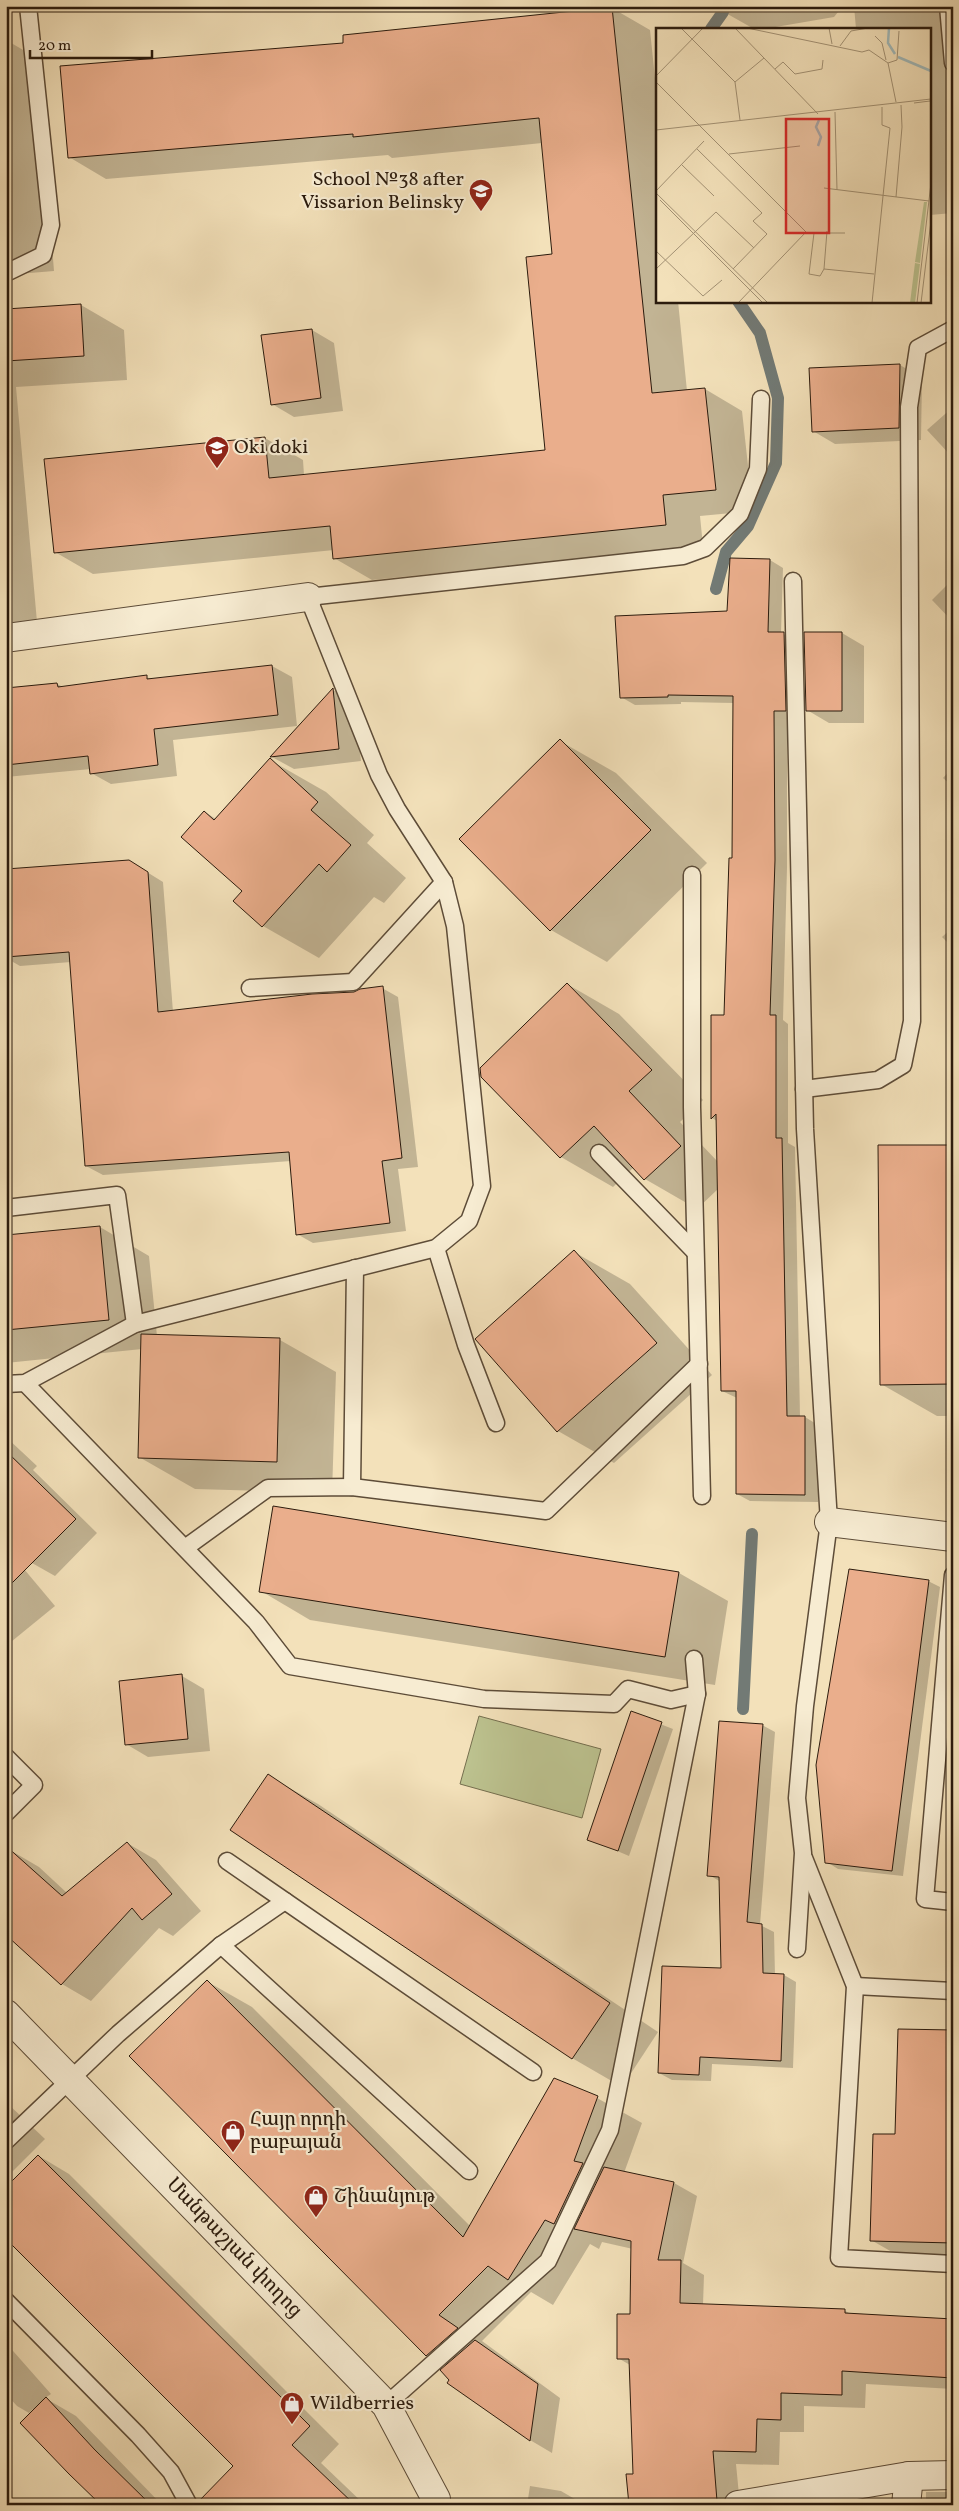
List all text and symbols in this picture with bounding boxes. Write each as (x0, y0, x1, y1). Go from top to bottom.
scale bar (30, 28, 152, 60)
inset map (656, 28, 932, 302)
text: 20 m (38, 36, 71, 57)
place label: School №38 after Vissarion Belinsky (301, 166, 464, 217)
school or university icon: School №38 after Vissarion Belinsky (468, 178, 494, 212)
place label: Oki doki (234, 434, 308, 462)
school or university icon: Oki doki (204, 435, 230, 469)
place label: Հայր որդի բաբայան (250, 2106, 346, 2157)
shop icon: Հայր որդի բաբայան (220, 2119, 246, 2153)
street label: Մանթաշյան փողոց (160, 2172, 308, 2324)
place label: Շինանյութ (334, 2183, 435, 2211)
shop icon: Շինանյութ (303, 2184, 329, 2218)
place label: Wildberries (310, 2390, 414, 2418)
shop icon: Wildberries (279, 2391, 305, 2425)

